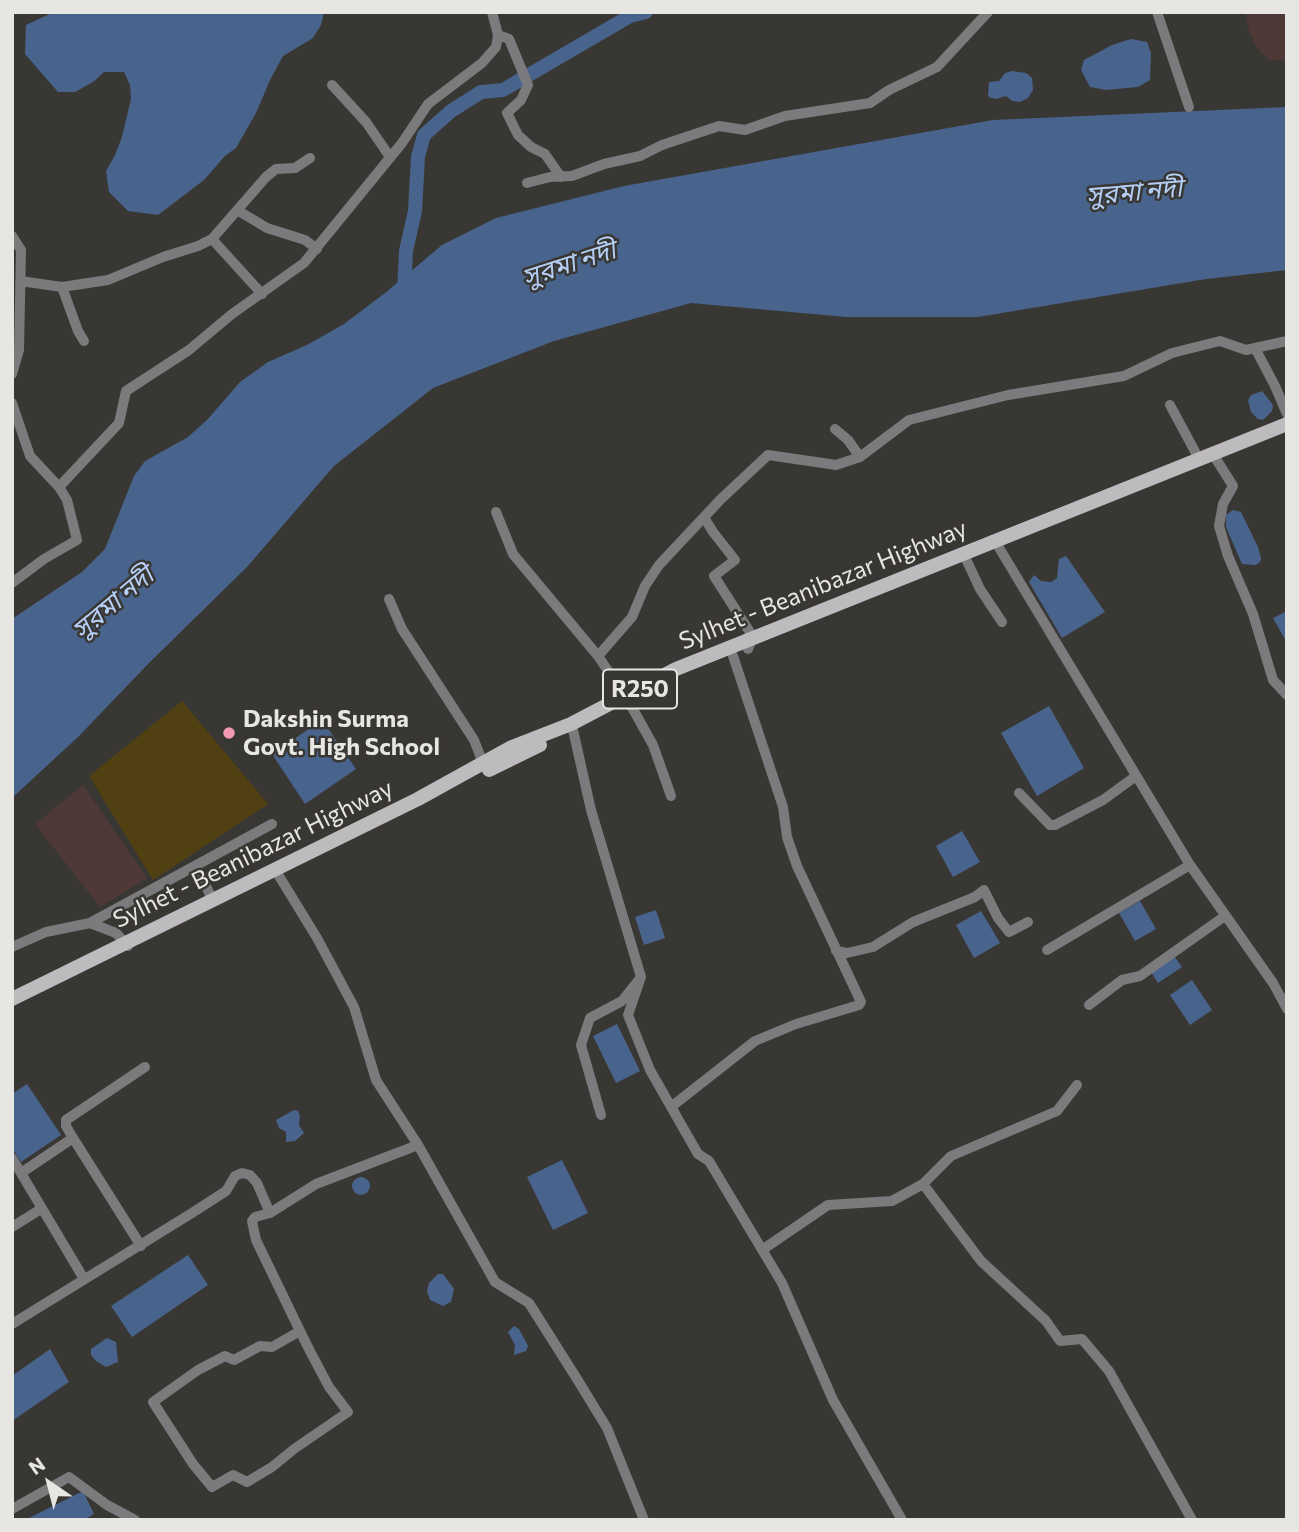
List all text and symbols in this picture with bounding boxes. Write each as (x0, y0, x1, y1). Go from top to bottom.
water label: সুরমা নদী (1085, 172, 1183, 212)
water label: সুরমা নদী (518, 234, 620, 294)
street label: Sylhet - Beanibazar Highway (675, 514, 971, 656)
water label: সুরমা নদী (66, 560, 160, 646)
road number: R250 (603, 670, 677, 708)
place label: Dakshin Surma Govt. High School (243, 705, 440, 761)
marker: Dakshin Surma Govt. High School (221, 725, 237, 741)
street label: Sylhet - Beanibazar Highway (108, 774, 398, 934)
north arrow (14, 1448, 84, 1518)
text: N (24, 1452, 49, 1479)

